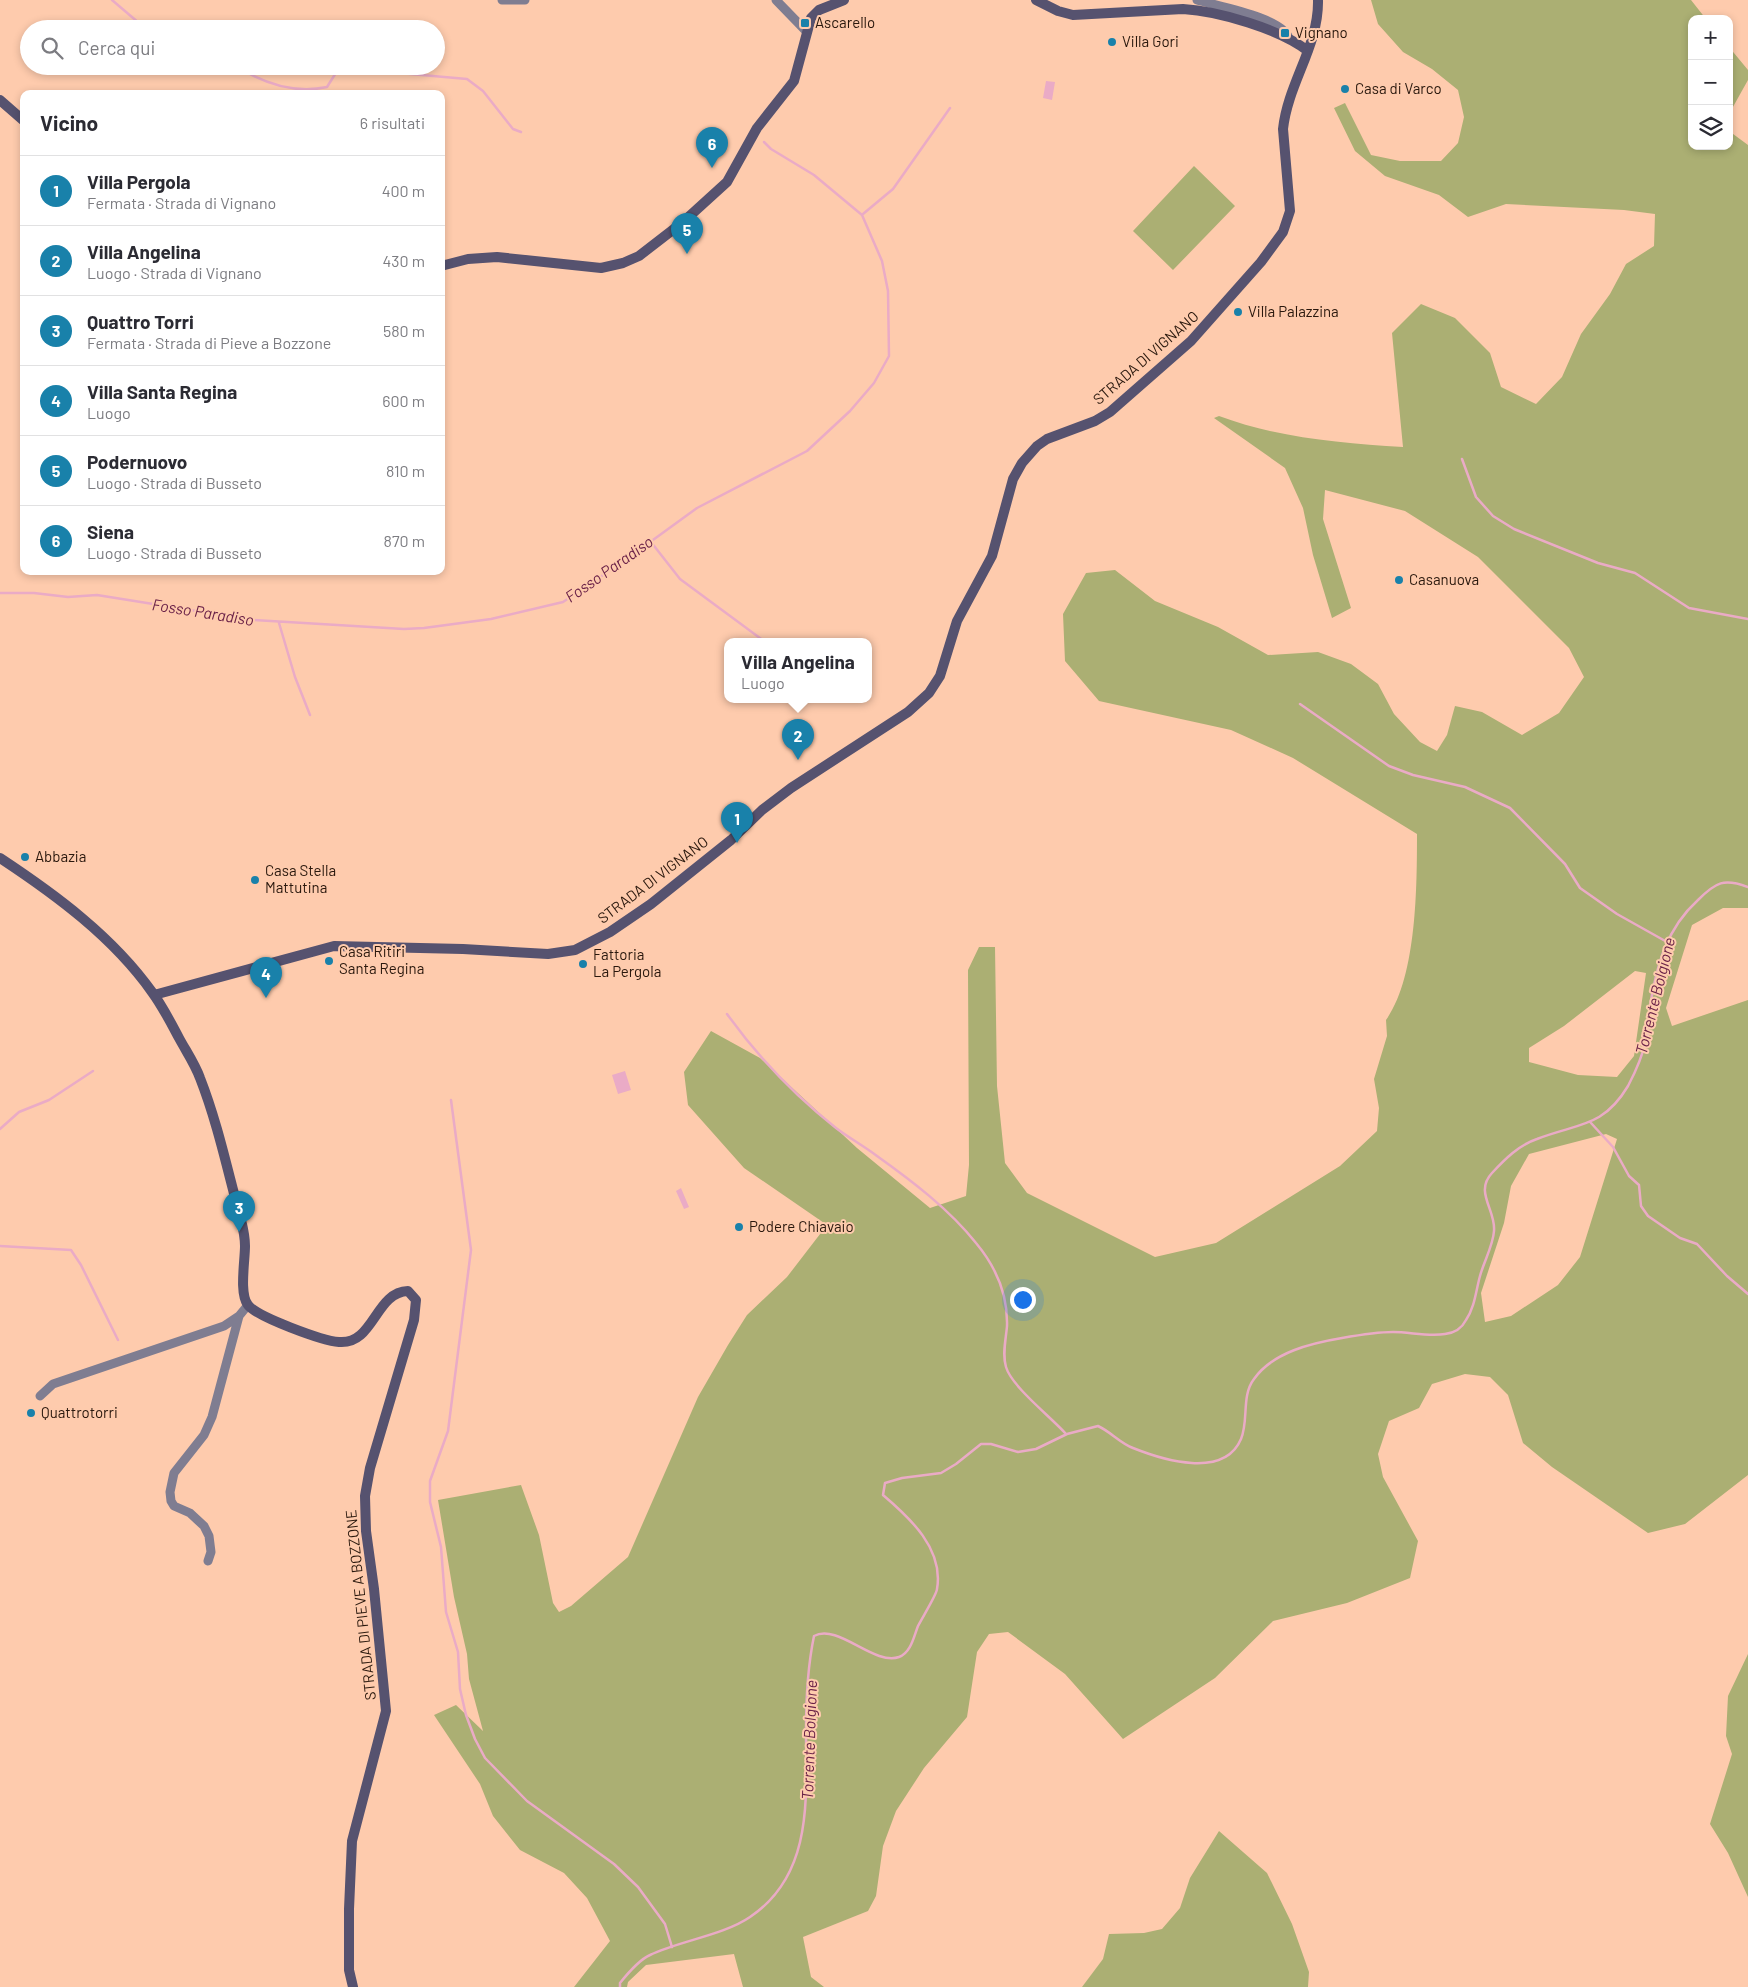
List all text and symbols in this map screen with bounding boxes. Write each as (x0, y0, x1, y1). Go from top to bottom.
place label: Ascarello (815, 13, 875, 31)
map controls (1688, 15, 1733, 150)
button: + (1688, 15, 1733, 60)
marker: Ascarello (799, 17, 811, 29)
search box (20, 20, 445, 75)
place label: Vignano (1295, 23, 1348, 41)
marker: Vignano (1279, 27, 1291, 39)
place label: Villa Gori (1122, 32, 1179, 50)
icon: search (38, 34, 66, 62)
text: Cerca qui (78, 36, 155, 59)
marker: Villa Gori (1106, 36, 1118, 48)
button: − (1688, 60, 1733, 105)
place label: Casa di Varco (1355, 79, 1442, 97)
marker: Casa di Varco (1339, 83, 1351, 95)
button: layers (1688, 105, 1733, 150)
text: Vicino (40, 110, 98, 135)
text: 6 risultati (360, 113, 425, 132)
pin: 6 (696, 127, 728, 168)
text: Villa Pergola (87, 170, 191, 193)
text: 1 (53, 181, 59, 200)
text: 400 m (382, 181, 425, 200)
text: Fermata · Strada di Vignano (87, 193, 276, 212)
pin: 5 (671, 213, 703, 254)
text: Villa Angelina (87, 240, 201, 263)
text: 2 (52, 251, 60, 270)
text: 430 m (382, 251, 425, 270)
text: Luogo · Strada di Vignano (87, 263, 262, 282)
place label: Villa Palazzina (1248, 302, 1339, 320)
marker: Villa Palazzina (1232, 306, 1244, 318)
street label: STRADA DI VIGNANO (1089, 307, 1202, 408)
text: Quattro Torri (87, 310, 194, 333)
text: 3 (52, 321, 60, 340)
text: 580 m (383, 321, 425, 340)
text: Fermata · Strada di Pieve a Bozzone (87, 333, 331, 352)
text: Villa Santa Regina (87, 380, 237, 403)
text: 4 (51, 391, 61, 410)
text: 600 m (382, 391, 425, 410)
text: Luogo (87, 403, 131, 422)
text: Podernuovo (87, 450, 187, 473)
text: 5 (52, 461, 60, 480)
text: 810 m (386, 461, 425, 480)
text: Luogo · Strada di Busseto (87, 473, 262, 492)
text: Siena (87, 520, 134, 543)
text: 6 (52, 531, 60, 550)
text: 870 m (384, 531, 425, 550)
water label: Fosso Paradiso (561, 531, 656, 606)
text: Luogo · Strada di Busseto (87, 543, 262, 562)
place label: Casanuova (1409, 570, 1479, 588)
marker: Casanuova (1393, 574, 1405, 586)
water label: Fosso Paradiso (151, 594, 255, 629)
popup (724, 638, 872, 703)
text: Villa Angelina (741, 650, 855, 673)
text: Luogo (741, 673, 785, 692)
pin: 2 (782, 719, 814, 760)
pin: 1 (721, 802, 753, 843)
street label: STRADA DI VIGNANO (594, 832, 711, 927)
place label: Abbazia (35, 847, 86, 865)
marker: Abbazia (19, 851, 31, 863)
place label: Casa Stella Mattutina (265, 861, 336, 896)
marker: Casa Stella Mattutina (249, 874, 261, 886)
water label: Torrente Bolgione (1631, 935, 1678, 1056)
place label: Casa Ritiri Santa Regina (339, 942, 424, 977)
place label: Fattoria La Pergola (593, 945, 661, 980)
marker: Casa Ritiri Santa Regina (323, 955, 335, 967)
pin: 4 (250, 957, 282, 998)
marker: Fattoria La Pergola (577, 958, 589, 970)
pin: 3 (223, 1191, 255, 1232)
place label: Podere Chiavaio (749, 1217, 854, 1235)
marker: Podere Chiavaio (733, 1221, 745, 1233)
your location (1010, 1287, 1036, 1313)
place label: Quattrotorri (41, 1403, 118, 1421)
marker: Quattrotorri (25, 1407, 37, 1419)
street label: STRADA DI PIEVE A BOZZONE (341, 1509, 379, 1701)
water label: Torrente Bolgione (797, 1680, 820, 1800)

